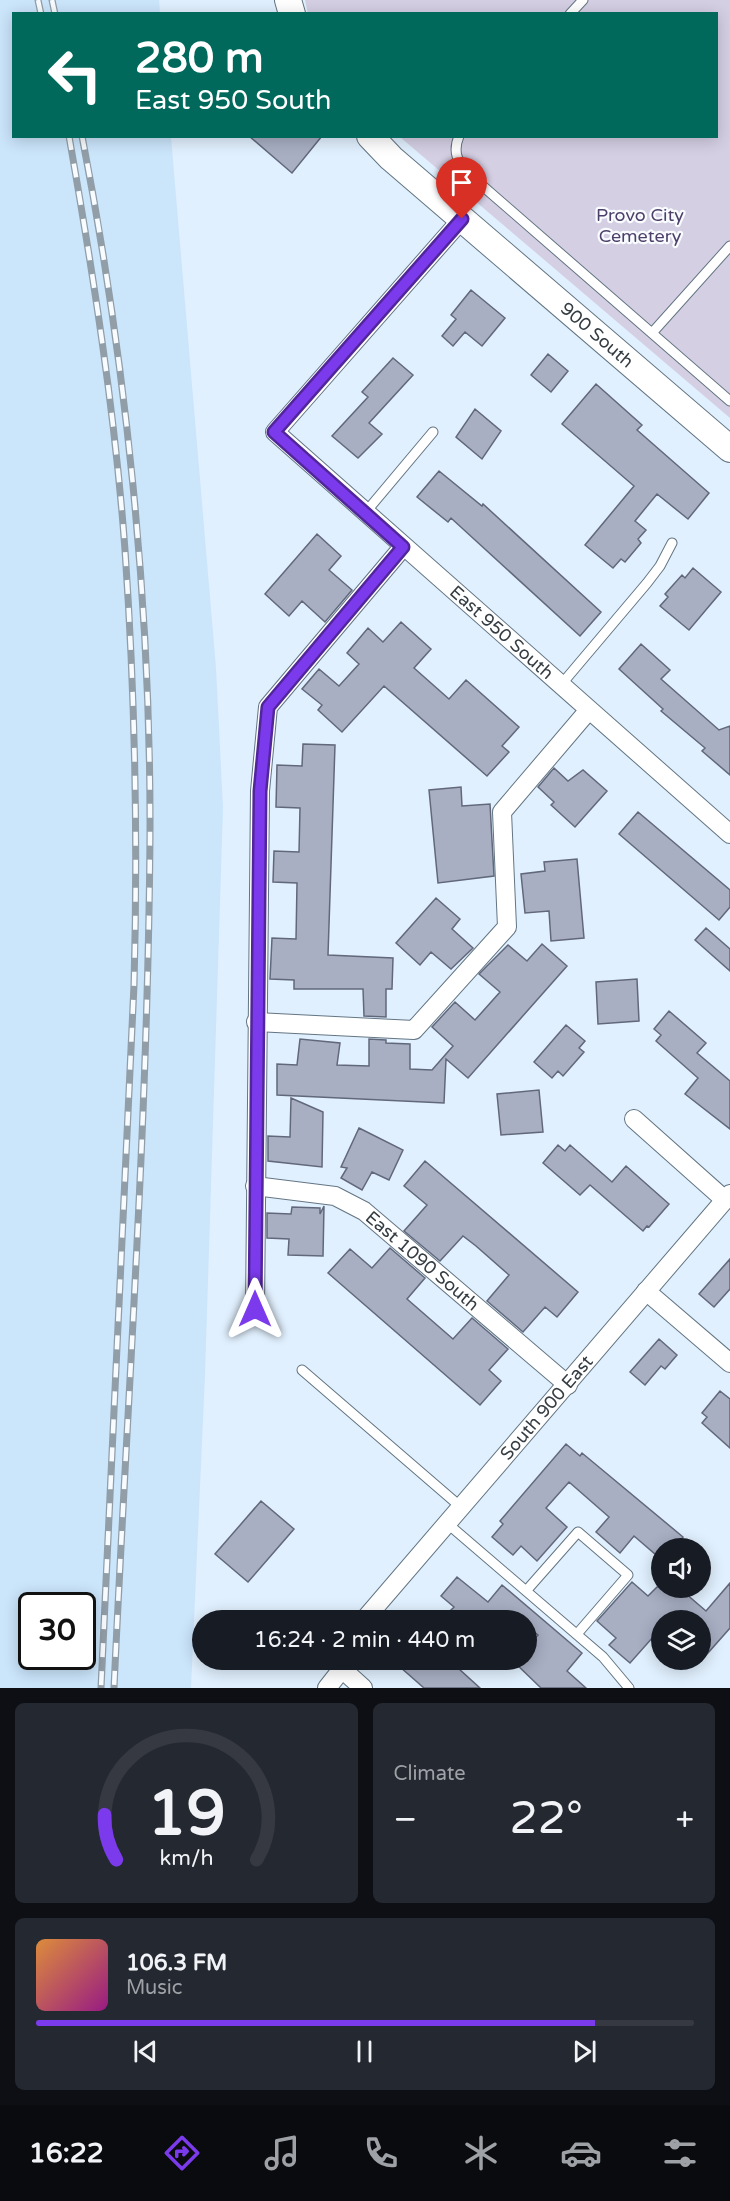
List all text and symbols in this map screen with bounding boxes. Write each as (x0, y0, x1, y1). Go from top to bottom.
text: 280 m (135, 33, 264, 84)
icon: left (36, 36, 114, 114)
text: East 950 South (135, 84, 332, 117)
pin (436, 157, 487, 219)
icon: arrive (445, 166, 478, 199)
park label: Provo City Cemetery (596, 204, 684, 247)
street label: 900 South (556, 297, 638, 372)
street label: East 950 South (445, 581, 558, 684)
street label: East 1090 South (361, 1206, 484, 1315)
position arrow (223, 1277, 287, 1341)
street label: South 900 East (495, 1351, 598, 1465)
map controls (651, 1538, 711, 1670)
button: sound (651, 1538, 711, 1598)
speed limit sign: 30 (18, 1592, 96, 1670)
button: layers (651, 1610, 711, 1670)
text: 16:24 · 2 min · 440 m (254, 1627, 475, 1653)
text: Climate (394, 1762, 466, 1786)
text: 19 (147, 1777, 225, 1852)
text: 22° (509, 1792, 583, 1846)
text: − (394, 1800, 417, 1839)
text: + (675, 1800, 694, 1839)
text: km/h (159, 1845, 213, 1871)
text: 106.3 FM (126, 1950, 227, 1976)
text: Music (126, 1976, 182, 2000)
icon: previous (129, 2035, 162, 2068)
icon: pause (348, 2035, 381, 2068)
icon: next (568, 2035, 601, 2068)
icon: directions (161, 2132, 203, 2174)
icon: music (261, 2132, 303, 2174)
icon: phone (360, 2132, 402, 2174)
icon: climate (460, 2132, 502, 2174)
icon: car (560, 2132, 602, 2174)
icon: filters (659, 2132, 701, 2174)
text: 16:22 (29, 2137, 104, 2170)

